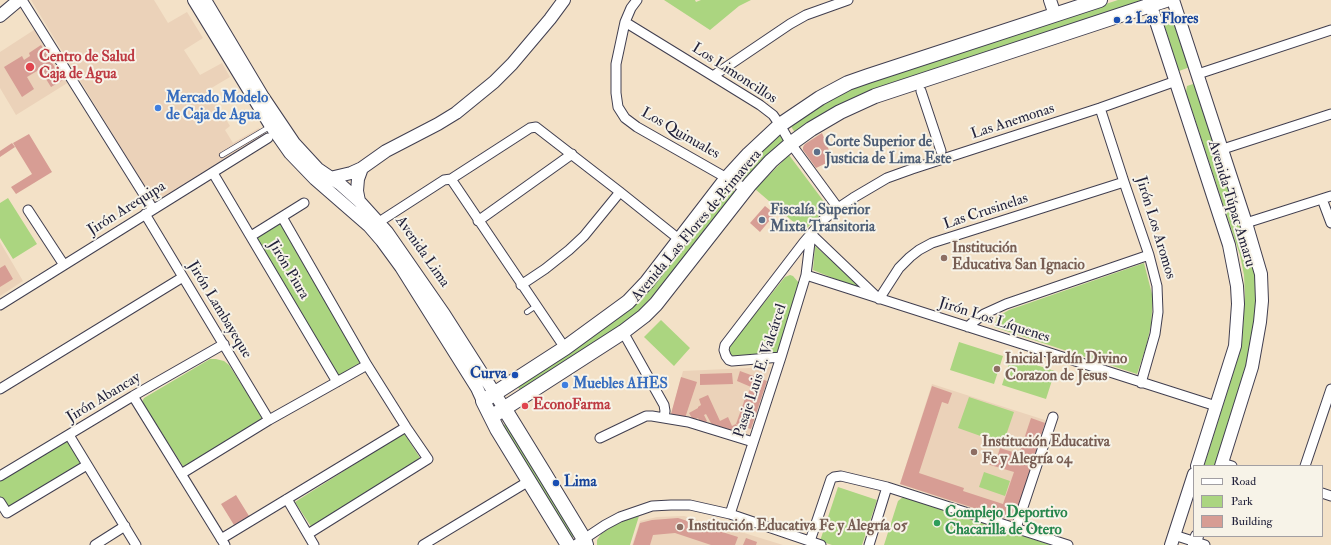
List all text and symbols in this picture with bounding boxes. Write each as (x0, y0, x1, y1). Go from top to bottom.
place label: 2 Las Flores (1125, 11, 1198, 29)
marker: 2 Las Flores (1112, 15, 1122, 25)
street label: Los Limoncillos (688, 40, 780, 108)
place label: Centro de Salud Caja de Agua (39, 49, 135, 84)
marker: Centro de Salud Caja de Agua (24, 61, 36, 73)
place label: Mercado Modelo de Caja de Agua (166, 90, 268, 125)
street label: Las Anemonas (969, 100, 1057, 144)
marker: Mercado Modelo de Caja de Agua (153, 103, 163, 113)
street label: Los Quinuales (638, 104, 722, 164)
place label: Corte Superior de Justicia de Lima Este (825, 134, 952, 169)
street label: Avenida Túpac Amaru (1203, 139, 1259, 269)
street label: Avenida Las Flores de Primavera (628, 146, 766, 306)
marker: Corte Superior de Justicia de Lima Este (812, 147, 822, 157)
street label: Jirón Los Aromos (1131, 175, 1179, 281)
street label: Jirón Arequipa (85, 178, 169, 240)
street label: Las Crusinelas (941, 190, 1031, 234)
place label: Fiscalía Superior Mixta Transitoria (770, 202, 875, 237)
street label: Avenida Lima (391, 213, 453, 291)
marker: Fiscalía Superior Mixta Transitoria (757, 215, 767, 225)
street label: Jirón Piura (263, 237, 313, 303)
place label: Institución Educativa San Ignacio (952, 240, 1085, 275)
marker: Institución Educativa San Ignacio (939, 253, 949, 263)
street label: Jirón Lambayeque (183, 258, 255, 362)
street label: Jirón Los Líquenes (936, 295, 1052, 347)
street label: Pasaje Luis E. Valcárcel (731, 302, 791, 440)
place label: Inicial Jardín Divino Corazon de Jesus (1005, 351, 1127, 386)
marker: Inicial Jardín Divino Corazon de Jesus (992, 364, 1002, 374)
place label: Curva (470, 366, 507, 384)
street label: Jirón Abancay (64, 369, 144, 427)
marker: Curva (510, 370, 520, 380)
place label: Muebles AHES (573, 376, 668, 394)
marker: Muebles AHES (560, 380, 570, 390)
place label: EconoFarma (533, 397, 610, 415)
marker: EconoFarma (520, 401, 530, 411)
place label: Institución Educativa Fe y Alegría 04 (982, 434, 1110, 469)
marker: Institución Educativa Fe y Alegría 04 (969, 447, 979, 457)
legend (1193, 465, 1323, 537)
place label: Lima (564, 474, 597, 492)
text: Road (1231, 474, 1256, 489)
marker: Lima (551, 478, 561, 488)
text: Park (1231, 494, 1253, 509)
place label: Complejo Deportivo Chacarilla de Otero (945, 505, 1067, 540)
text: Building (1231, 514, 1272, 529)
place label: Institución Educativa Fe y Alegría 05 (688, 518, 907, 536)
marker: Complejo Deportivo Chacarilla de Otero (932, 518, 942, 528)
marker: Institución Educativa Fe y Alegría 05 (675, 522, 685, 532)

